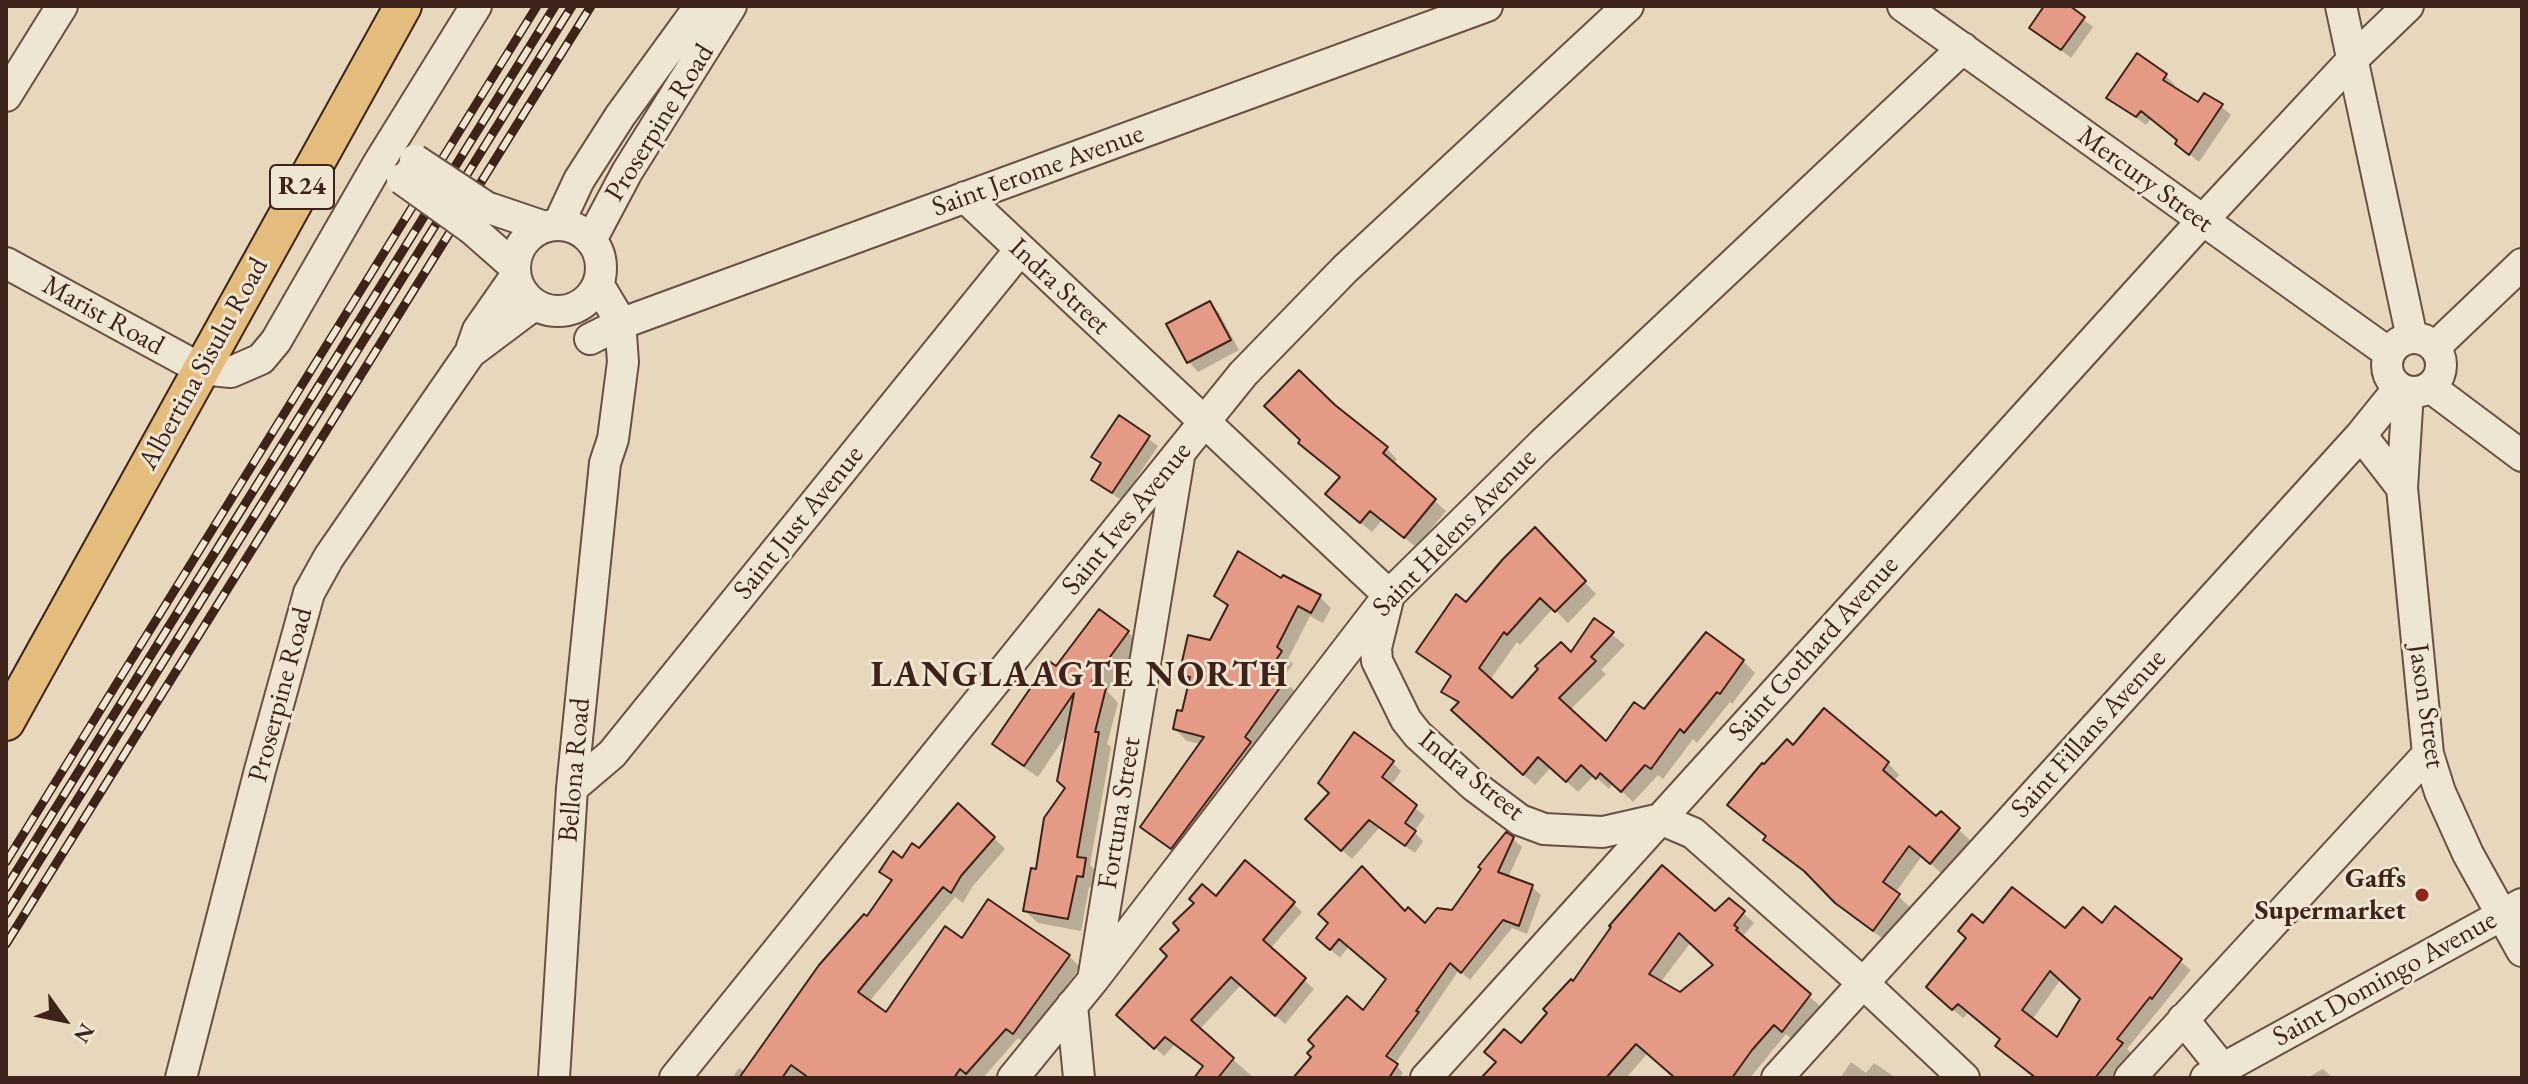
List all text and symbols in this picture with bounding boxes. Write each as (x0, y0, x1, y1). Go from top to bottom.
street label: Proserpine Road (598, 38, 722, 208)
street label: Saint Jerome Avenue (928, 117, 1148, 225)
street label: Mercury Street (2070, 119, 2220, 241)
road number: R24 (270, 165, 334, 209)
street label: Indra Street (1001, 232, 1117, 342)
street label: Albertina Sisulu Road (132, 252, 276, 476)
street label: Marist Road (36, 269, 170, 363)
street label: Saint Ives Avenue (1055, 436, 1199, 602)
street label: Saint Just Avenue (727, 439, 871, 607)
street label: Saint Helens Avenue (1366, 442, 1544, 624)
street label: Saint Gothard Avenue (1722, 549, 1906, 749)
street label: Proserpine Road (242, 604, 320, 786)
street label: Jason Street (2401, 642, 2451, 770)
street label: Saint Fillans Avenue (2004, 643, 2174, 825)
district label: LANGLAAGTE NORTH (870, 654, 1290, 698)
street label: Bellona Road (552, 696, 598, 844)
street label: Indra Street (1411, 723, 1531, 829)
street label: Fortuna Street (1091, 735, 1149, 891)
place label: Gaffs Supermarket (2255, 862, 2406, 928)
marker: Gaffs Supermarket (2413, 886, 2431, 904)
street label: Saint Domingo Avenue (2267, 904, 2503, 1054)
north arrow (24, 980, 104, 1060)
text: N (68, 1018, 102, 1049)

